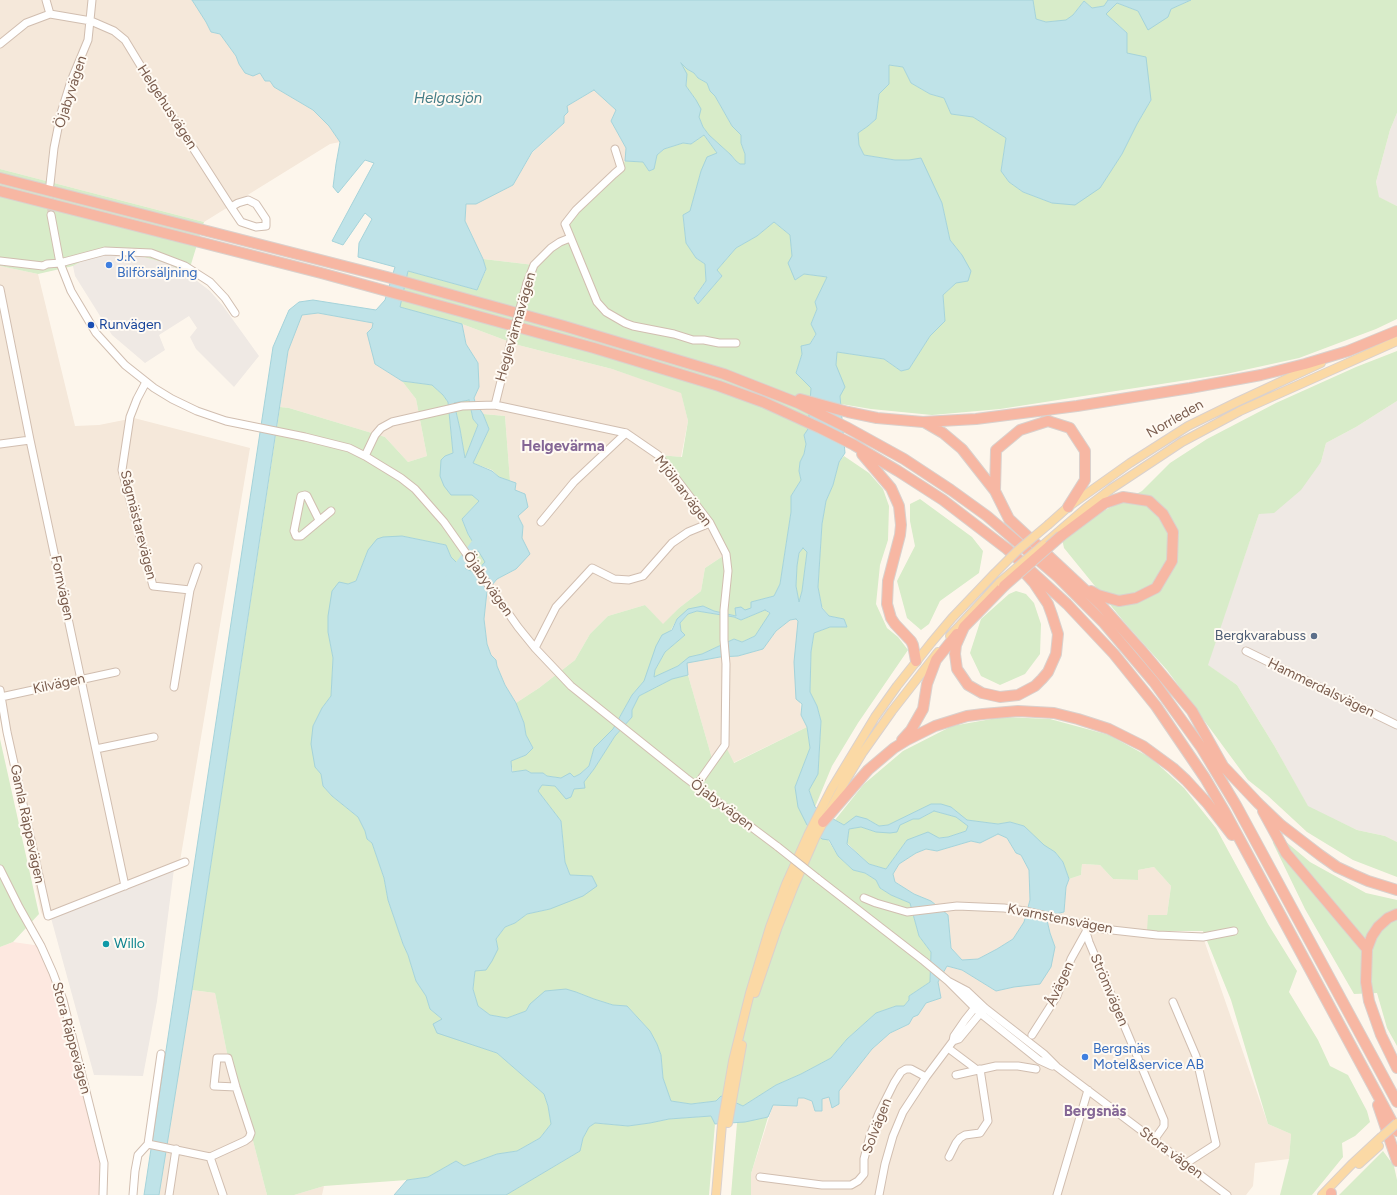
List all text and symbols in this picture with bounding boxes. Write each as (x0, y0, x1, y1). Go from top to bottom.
street label: Öjabyvägen (51, 54, 91, 130)
street label: Helgehusvägen (133, 62, 201, 152)
water label: Helgasjön (414, 90, 482, 108)
place label: J.K Bilförsäljning (117, 249, 197, 282)
marker: J.K Bilförsäljning (104, 260, 114, 270)
street label: Heglevärmavägen (492, 270, 540, 384)
place label: Runvägen (99, 317, 161, 333)
marker: Runvägen (86, 320, 96, 330)
street label: Norrleden (1144, 396, 1206, 442)
district label: Helgevärma (521, 438, 605, 456)
street label: Mjölnarvägen (651, 452, 715, 530)
street label: Sågmästarevägen (116, 469, 160, 581)
street label: Öjabyvägen (460, 548, 516, 620)
street label: Fornvägen (47, 554, 77, 622)
place label: Bergkvarabuss (1215, 628, 1306, 644)
marker: Bergkvarabuss (1309, 631, 1319, 641)
street label: Hammerdalsvägen (1265, 655, 1377, 721)
street label: Kilvägen (31, 670, 87, 698)
street label: Gamla Räppevägen (6, 763, 48, 885)
street label: Öjabyvägen (687, 776, 757, 834)
street label: Kvarnstensvägen (1006, 901, 1114, 937)
place label: Willo (114, 936, 145, 952)
marker: Willo (101, 939, 111, 949)
street label: Strömvägen (1086, 951, 1132, 1029)
street label: Åvägen (1042, 959, 1078, 1009)
street label: Stora Räppevägen (48, 980, 94, 1096)
place label: Bergsnäs Motel&service AB (1093, 1041, 1204, 1074)
marker: Bergsnäs Motel&service AB (1080, 1052, 1090, 1062)
street label: Solvägen (859, 1096, 895, 1156)
district label: Bergsnäs (1064, 1103, 1126, 1121)
street label: Stora vägen (1136, 1124, 1206, 1182)

